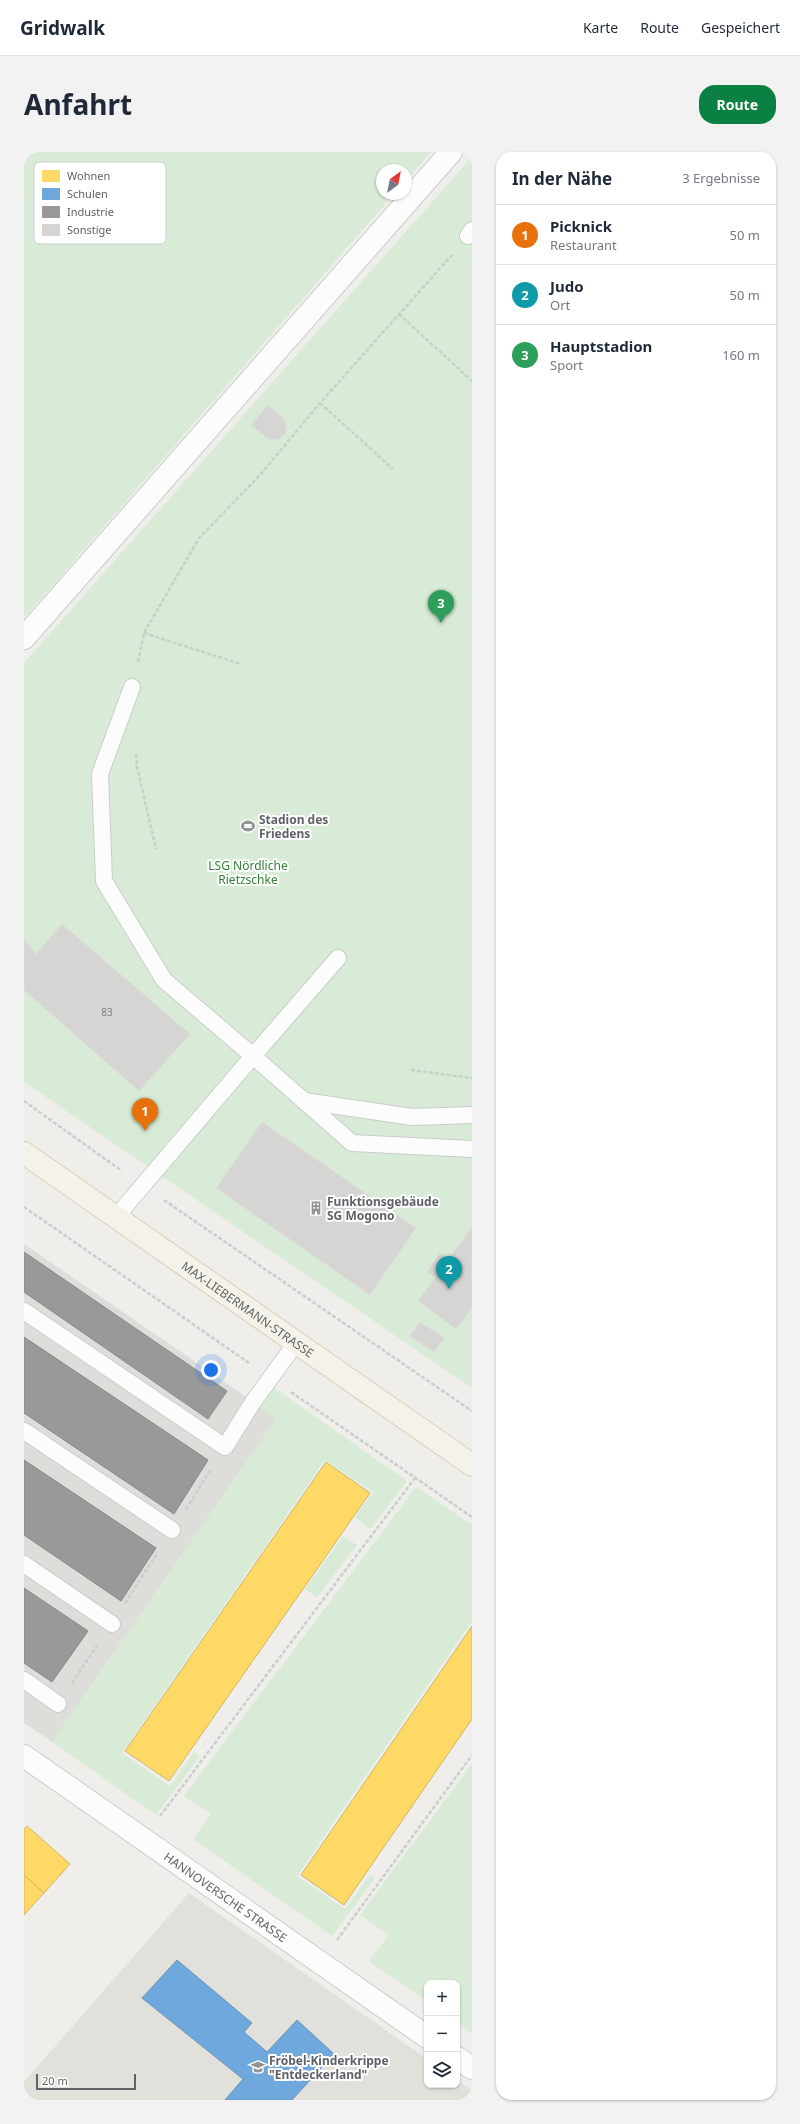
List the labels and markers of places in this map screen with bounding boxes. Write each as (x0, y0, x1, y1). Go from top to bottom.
pin: 3 (428, 590, 454, 623)
place label: Stadion des Friedens (259, 811, 328, 842)
sports icon: Stadion des Friedens (240, 818, 256, 834)
pin: 1 (132, 1098, 158, 1131)
place label: Funktionsgebäude SG Mogono (327, 1193, 439, 1224)
building icon: Funktionsgebäude SG Mogono (308, 1200, 324, 1216)
pin: 2 (436, 1256, 462, 1289)
place label: Fröbel-Kinderkrippe "Entdeckerland" (269, 2052, 389, 2083)
school or university icon: Fröbel-Kinderkrippe "Entdeckerland" (250, 2059, 266, 2075)

